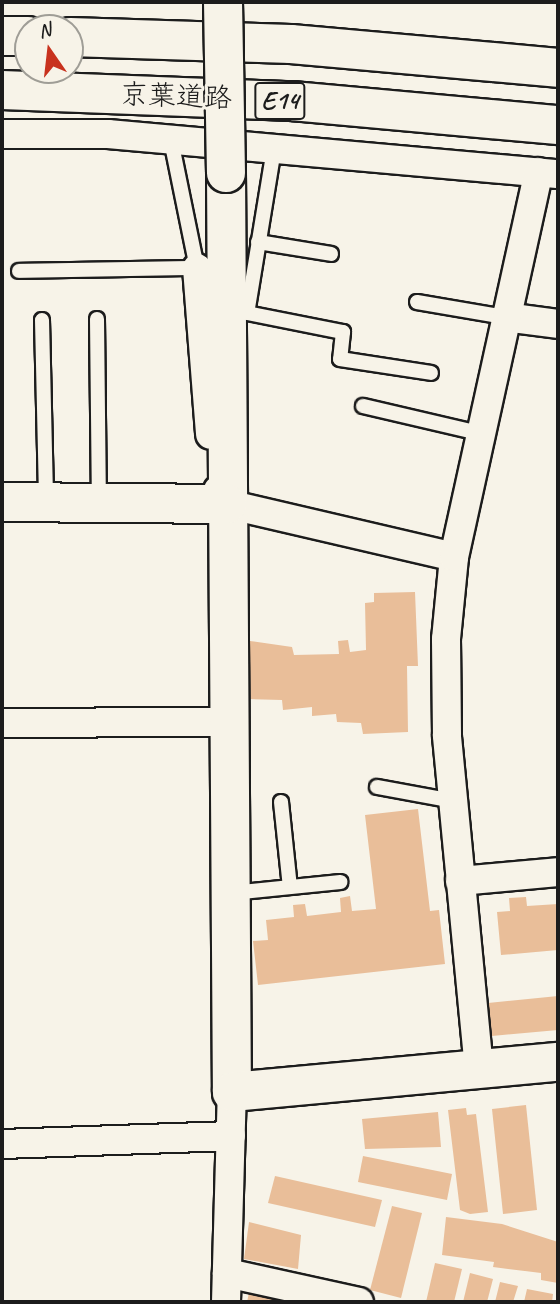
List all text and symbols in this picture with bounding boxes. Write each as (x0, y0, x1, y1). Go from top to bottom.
north arrow (14, 14, 84, 84)
text: N (36, 17, 53, 44)
street label: 京葉道路 (119, 77, 233, 115)
road number: E14 (254, 78, 306, 124)

